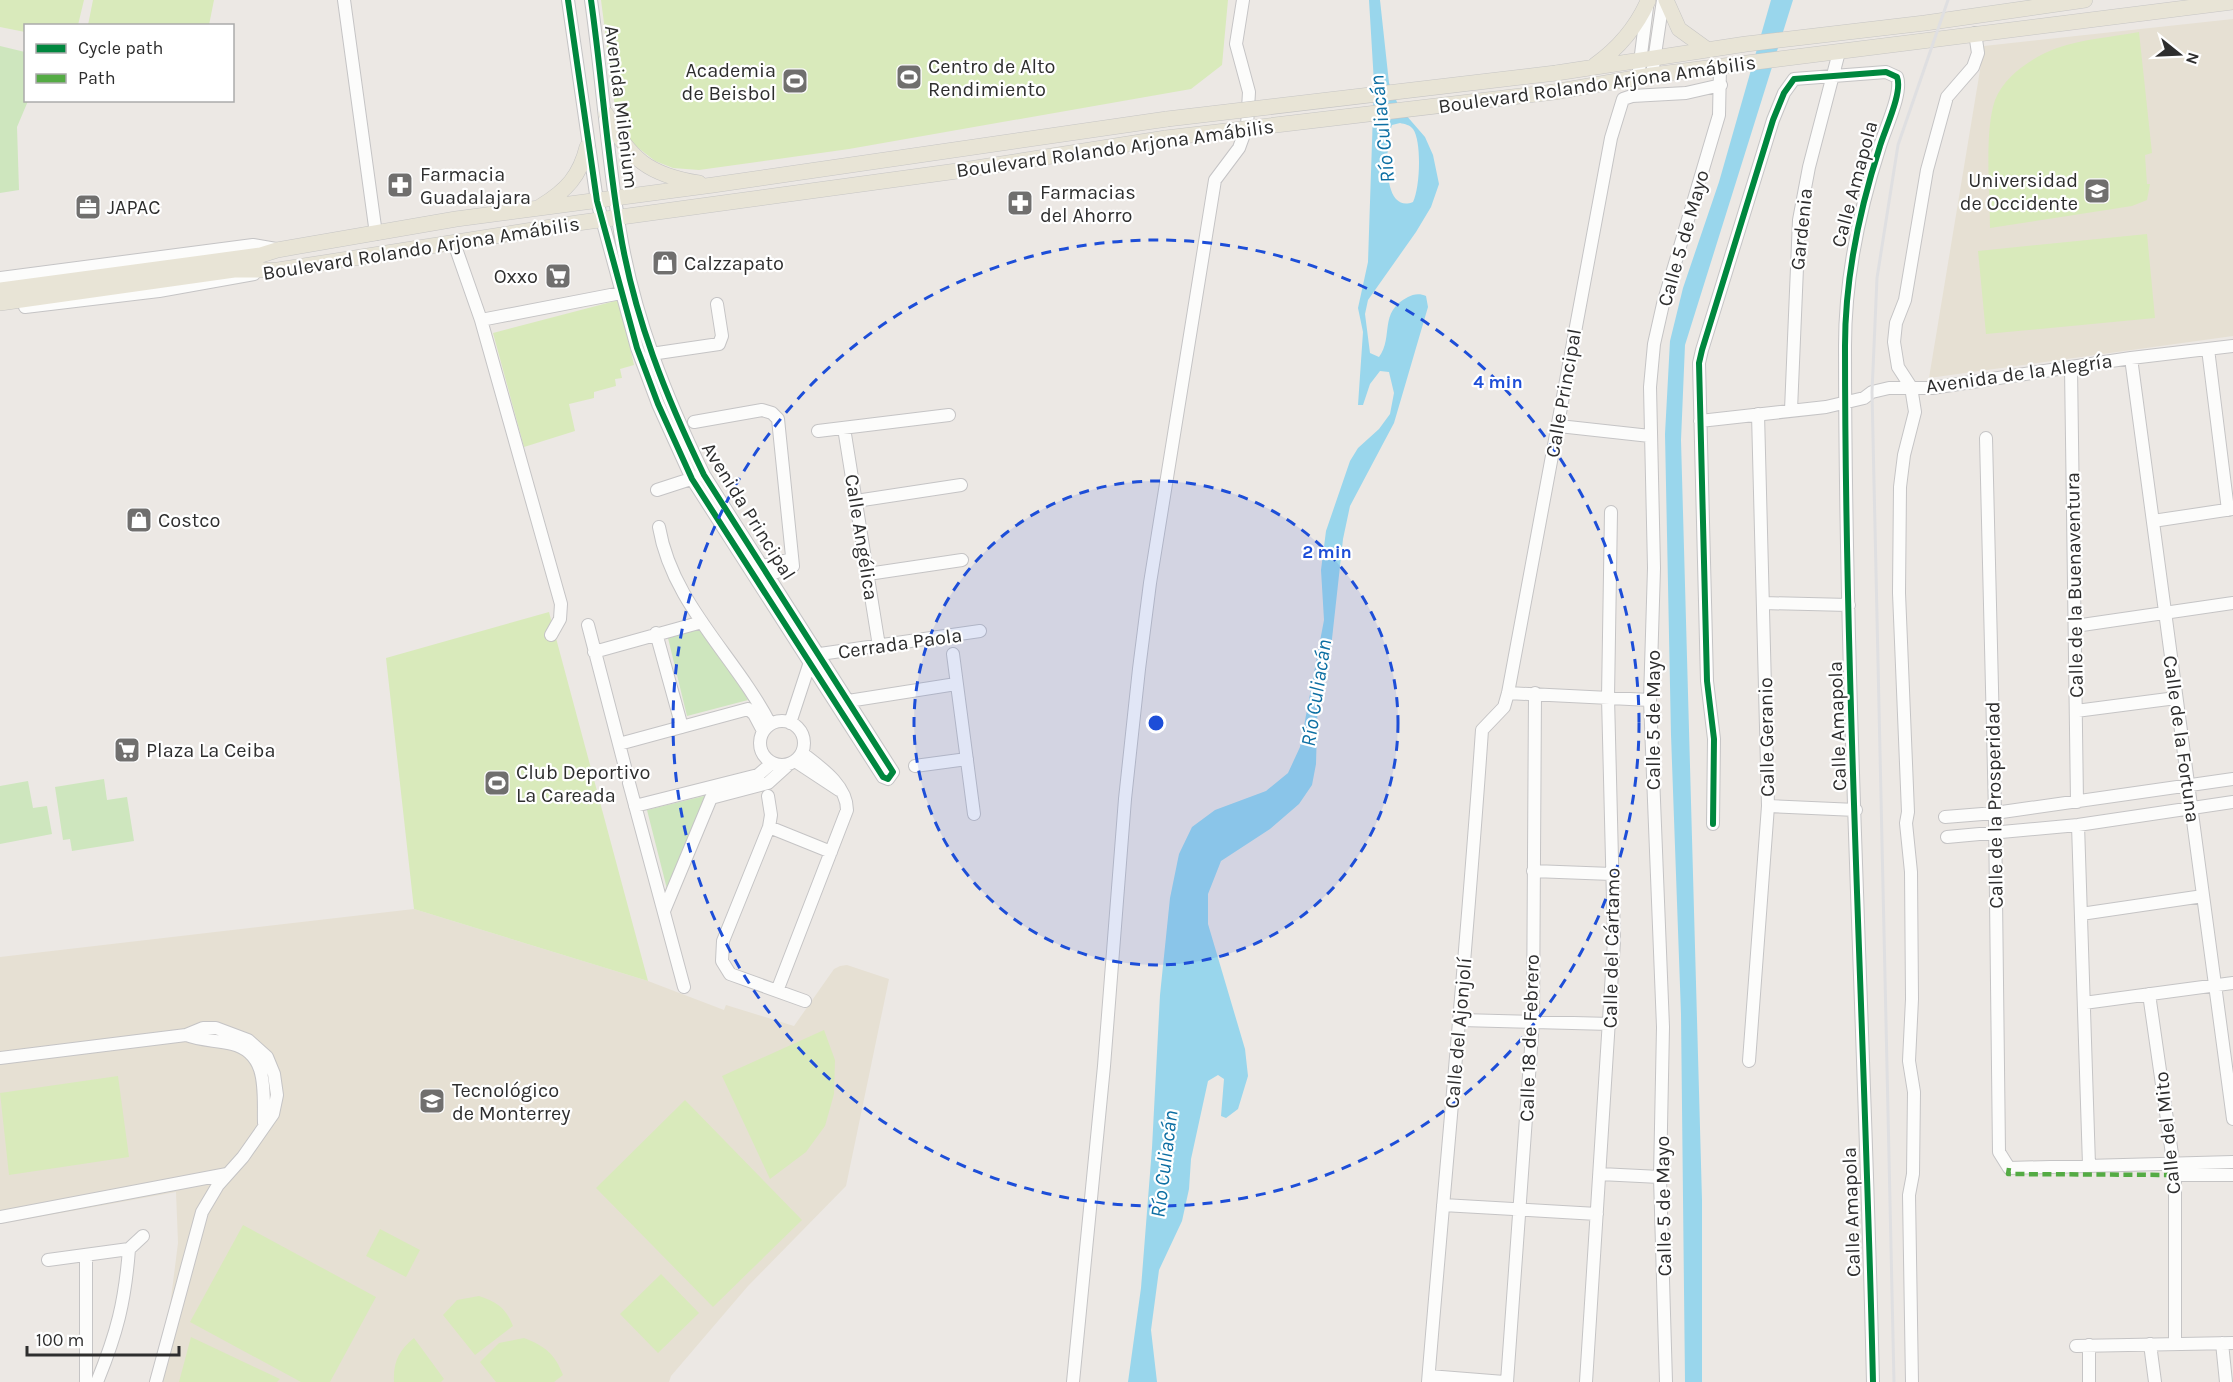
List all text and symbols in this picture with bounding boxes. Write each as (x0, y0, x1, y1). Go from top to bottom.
legend (24, 24, 234, 102)
street label: Avenida Milenium (600, 24, 643, 190)
north arrow (2149, 24, 2209, 84)
text: Cycle path (78, 37, 163, 59)
text: N (2182, 50, 2204, 67)
street label: Boulevard Rolando Arjona Amábilis (1437, 51, 1757, 118)
place label: Centro de Alto Rendimiento (928, 55, 1055, 101)
place label: Academia de Beisbol (682, 59, 776, 105)
sports icon: Centro de Alto Rendimiento (894, 62, 924, 92)
sports icon: Academia de Beisbol (780, 66, 810, 96)
text: Path (78, 67, 116, 89)
water label: Río Culiacán (1364, 74, 1400, 184)
street label: Boulevard Rolando Arjona Amábilis (955, 115, 1275, 182)
street label: Calle Amapola (1827, 118, 1882, 250)
place label: Farmacia Guadalajara (420, 163, 531, 209)
street label: Calle 5 de Mayo (1653, 167, 1714, 309)
place label: Universidad de Occidente (1960, 169, 2078, 215)
pharmacy icon: Farmacia Guadalajara (385, 170, 415, 200)
school or university icon: Universidad de Occidente (2082, 176, 2112, 206)
place label: Farmacias del Ahorro (1040, 181, 1136, 227)
street label: Gardenia (1786, 187, 1817, 271)
pharmacy icon: Farmacias del Ahorro (1005, 188, 1035, 218)
office icon: JAPAC (73, 192, 103, 222)
place label: JAPAC (107, 196, 161, 219)
street label: Boulevard Rolando Arjona Amábilis (261, 212, 581, 285)
shop icon: Calzzapato (650, 248, 680, 278)
place label: Calzzapato (684, 252, 784, 275)
supermarket icon: Oxxo (543, 261, 573, 291)
place label: Oxxo (494, 265, 538, 288)
street label: Calle Principal (1541, 327, 1586, 459)
street label: Avenida de la Alegría (1924, 349, 2114, 398)
text: 4 min (1473, 371, 1523, 393)
street label: Avenida Principal (697, 438, 800, 584)
street label: Calle Angélica (840, 472, 883, 602)
street label: Calle de la Buenaventura (2061, 472, 2088, 698)
shop icon: Costco (124, 505, 154, 535)
place label: Costco (158, 509, 220, 532)
text: 2 min (1302, 541, 1352, 563)
street label: Cerrada Paola (836, 623, 964, 664)
water label: Río Culiacán (1296, 638, 1336, 748)
street label: Calle 5 de Mayo (1642, 650, 1665, 790)
street label: Calle de la Fortuna (2158, 654, 2205, 824)
street label: Calle Amapola (1824, 661, 1851, 791)
street label: Calle Geranio (1754, 677, 1779, 797)
street label: Calle de la Prosperidad (1981, 701, 2008, 909)
centre of rings (1146, 713, 1166, 733)
supermarket icon: Plaza La Ceiba (112, 735, 142, 765)
place label: Plaza La Ceiba (146, 739, 275, 762)
place label: Club Deportivo La Careada (516, 761, 650, 807)
sports icon: Club Deportivo La Careada (482, 768, 512, 798)
street label: Calle del Cártamo (1599, 867, 1624, 1029)
street label: Calle 18 de Febrero (1515, 954, 1544, 1122)
street label: Calle del Ajonjolí (1440, 957, 1477, 1109)
street label: Calle del Mito (2150, 1070, 2185, 1195)
place label: Tecnológico de Monterrey (452, 1079, 571, 1125)
school or university icon: Tecnológico de Monterrey (417, 1086, 447, 1116)
water label: Río Culiacán (1145, 1109, 1183, 1219)
street label: Calle 5 de Mayo (1651, 1136, 1676, 1276)
street label: Calle Amapola (1838, 1147, 1865, 1277)
scale bar (27, 1319, 178, 1357)
text: 100 m (36, 1329, 84, 1351)

